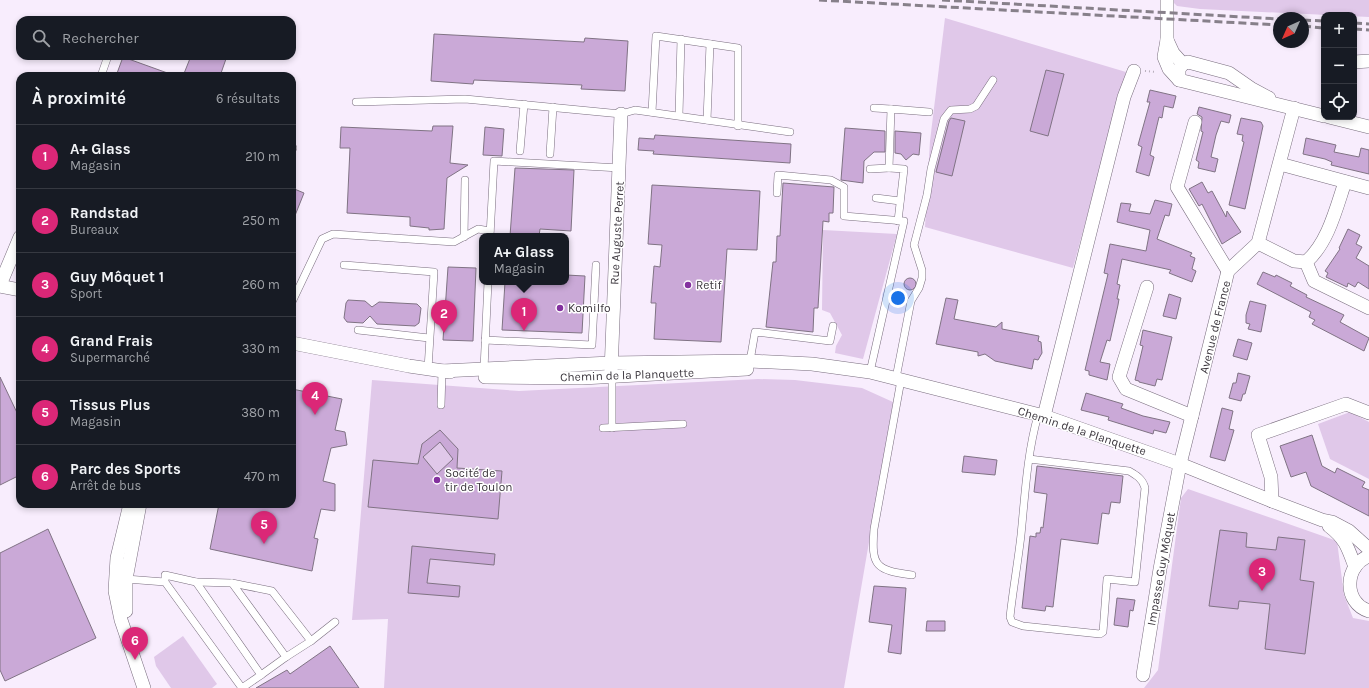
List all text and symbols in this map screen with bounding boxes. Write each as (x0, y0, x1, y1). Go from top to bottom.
north arrow (1273, 12, 1309, 48)
map controls (1321, 12, 1357, 120)
button: + (1321, 12, 1357, 48)
search box (16, 16, 296, 60)
icon: search (30, 27, 52, 49)
text: Rechercher (62, 29, 139, 47)
button: − (1321, 48, 1357, 84)
button: locate (1321, 84, 1357, 120)
text: À proximité (32, 88, 126, 108)
text: 6 résultats (216, 91, 280, 106)
text: A+ Glass (70, 140, 131, 158)
text: 1 (43, 149, 47, 164)
text: 210 m (245, 149, 280, 164)
text: Magasin (70, 158, 121, 173)
street label: Rue Auguste Perret (607, 180, 627, 285)
text: Randstad (70, 204, 139, 222)
text: 2 (41, 213, 49, 228)
text: 250 m (242, 213, 280, 228)
text: Bureaux (70, 222, 119, 237)
popup (479, 233, 569, 285)
text: A+ Glass (494, 243, 554, 261)
text: Magasin (494, 261, 545, 276)
text: Guy Môquet 1 (70, 268, 164, 286)
text: 3 (41, 277, 49, 292)
text: 260 m (242, 277, 280, 292)
place label: Retif (696, 278, 723, 292)
street label: Avenue de France (1197, 279, 1233, 375)
marker: Retif (683, 280, 693, 290)
text: Sport (70, 286, 102, 301)
your location (888, 288, 908, 308)
pin: 1 (511, 298, 537, 331)
pin: 2 (431, 300, 457, 333)
place label: Komilfo (568, 301, 611, 315)
marker: Komilfo (555, 303, 565, 313)
text: Grand Frais (70, 332, 153, 350)
text: 4 (41, 341, 49, 356)
text: 330 m (242, 341, 280, 356)
text: Supermarché (70, 350, 150, 365)
street label: Chemin de la Planquette (560, 366, 694, 384)
pin: 4 (302, 382, 328, 415)
text: Tissus Plus (70, 396, 150, 414)
street label: Chemin de la Planquette (1016, 404, 1148, 458)
text: 5 (41, 405, 49, 420)
text: 380 m (241, 405, 280, 420)
text: Magasin (70, 414, 121, 429)
text: Parc des Sports (70, 460, 181, 478)
place label: Socité de tir de Toulon (445, 466, 512, 494)
text: 6 (41, 469, 49, 484)
text: 470 m (244, 469, 280, 484)
marker: Socité de tir de Toulon (432, 475, 442, 485)
text: Arrêt de bus (70, 478, 141, 493)
pin: 5 (251, 511, 277, 544)
street label: Impasse Guy Môquet (1144, 511, 1178, 627)
pin: 3 (1249, 558, 1275, 591)
pin: 6 (122, 627, 148, 660)

